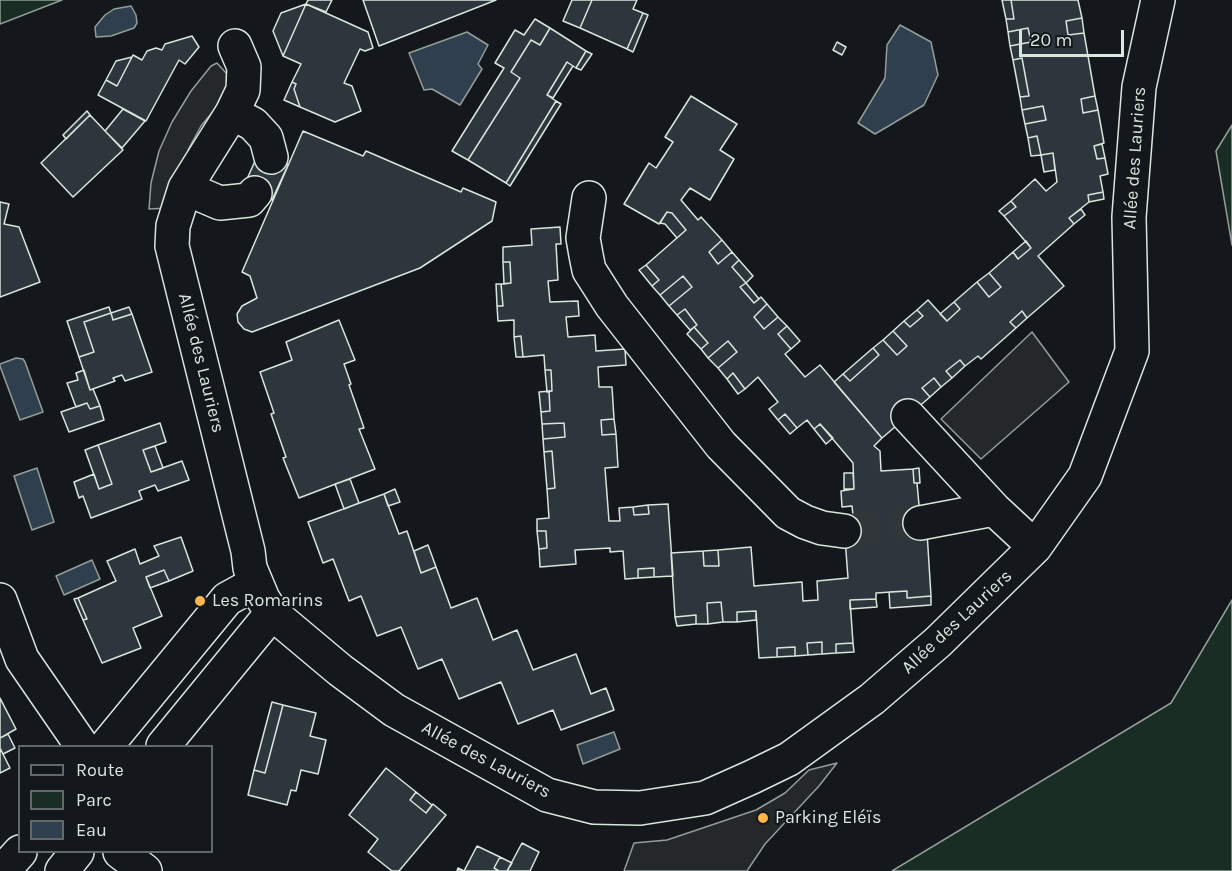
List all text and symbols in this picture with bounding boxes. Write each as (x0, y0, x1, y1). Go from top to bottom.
scale bar (1022, 18, 1127, 56)
text: 20 m (1030, 29, 1072, 51)
street label: Allée des Lauriers (1119, 86, 1151, 230)
street label: Allée des Lauriers (173, 291, 229, 435)
street label: Allée des Lauriers (897, 565, 1017, 679)
place label: Les Romarins (212, 590, 323, 612)
marker: Les Romarins (193, 594, 207, 608)
street label: Allée des Lauriers (418, 717, 554, 803)
legend (18, 745, 213, 853)
text: Route (76, 759, 124, 781)
text: Parc (76, 789, 112, 811)
place label: Parking Eléïs (775, 807, 881, 829)
marker: Parking Eléïs (756, 811, 770, 825)
text: Eau (76, 819, 107, 841)

